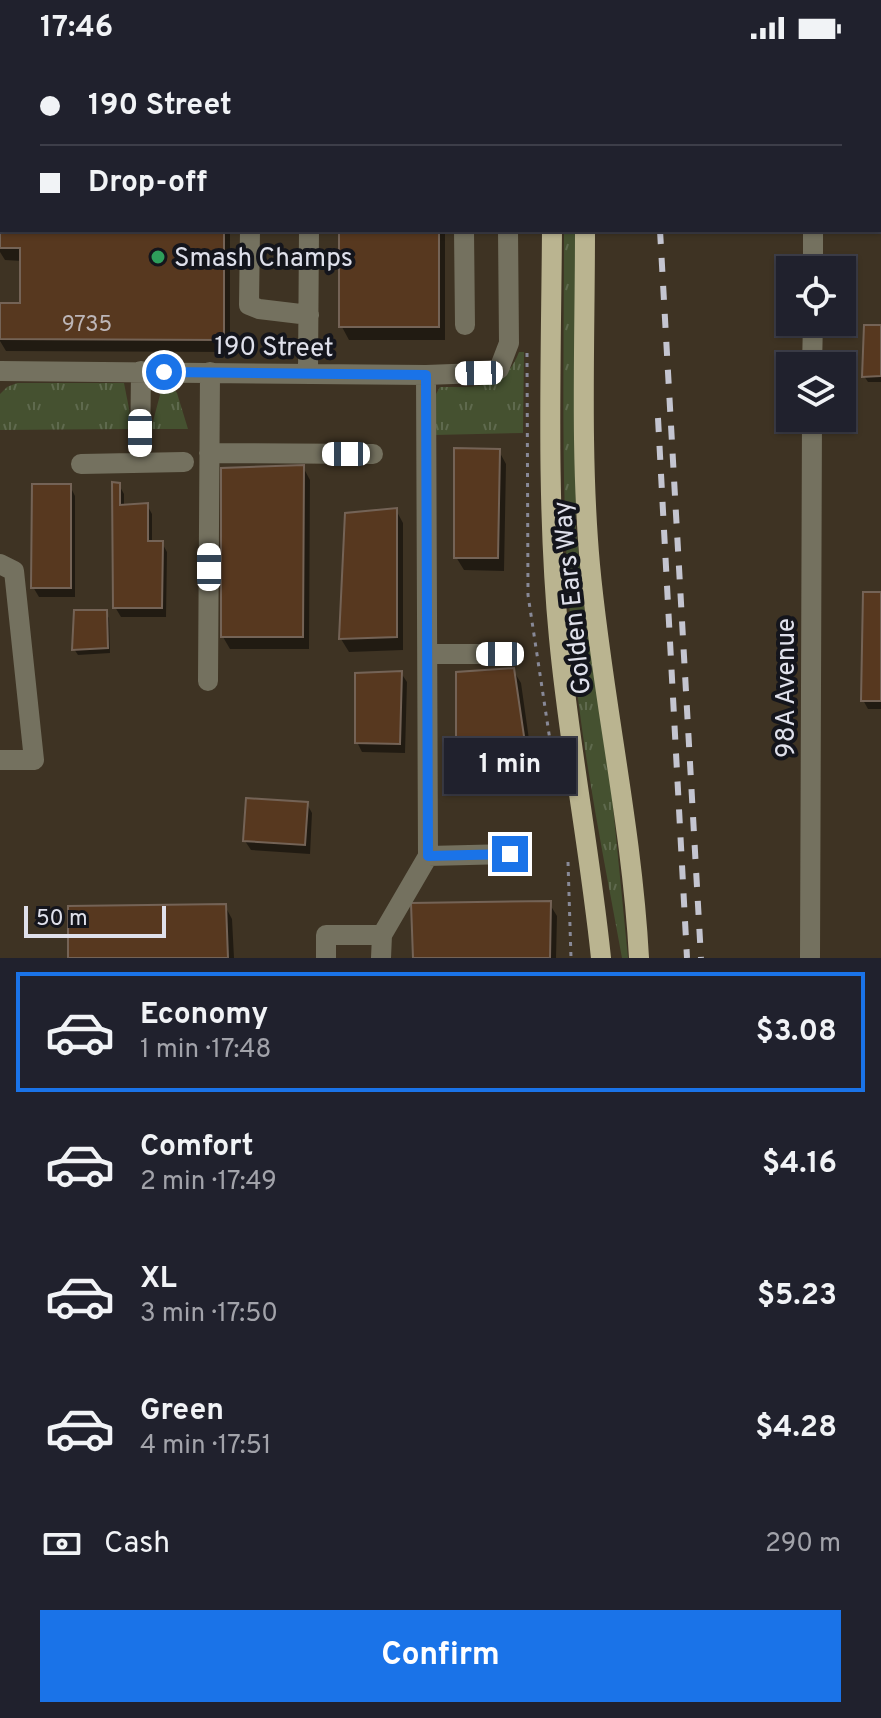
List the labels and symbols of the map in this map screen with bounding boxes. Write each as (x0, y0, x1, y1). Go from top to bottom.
place label: Smash Champs (174, 243, 353, 276)
marker: Smash Champs (149, 248, 167, 266)
house number: 9735 (62, 312, 112, 339)
street label: 190 Street (214, 331, 334, 366)
route start (146, 354, 182, 390)
car (455, 361, 503, 385)
car (128, 409, 152, 457)
car (322, 442, 370, 466)
street label: Golden Ears Way (547, 499, 600, 696)
car (197, 543, 221, 591)
street label: 98A Avenue (771, 618, 804, 758)
car (476, 642, 524, 666)
callout: 1 min (444, 738, 576, 794)
route end (492, 836, 528, 872)
scale bar (24, 902, 166, 938)

